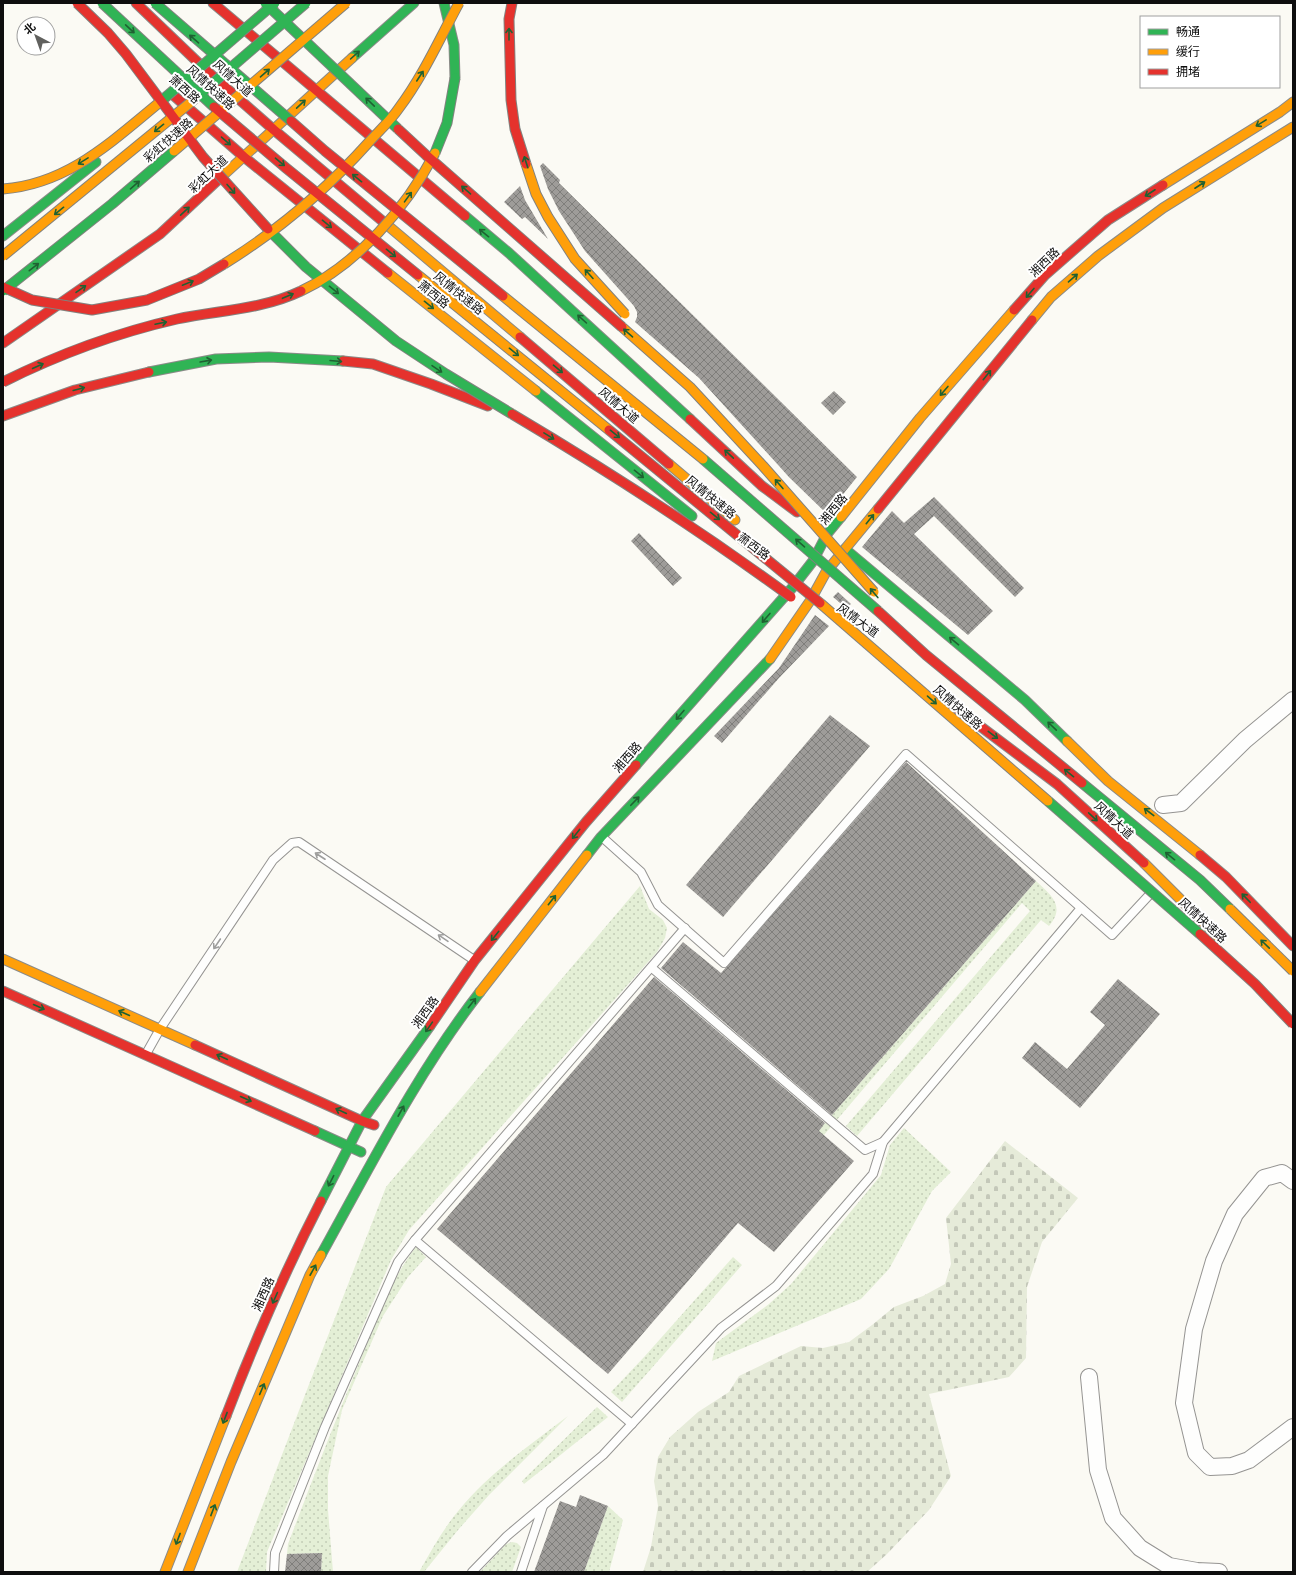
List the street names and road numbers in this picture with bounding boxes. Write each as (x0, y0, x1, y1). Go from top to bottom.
street label: 风情大道 (209, 56, 257, 100)
street label: 风情快速路 (183, 61, 239, 113)
street label: 萧西路 (166, 71, 204, 107)
street label: 彩虹快速路 (140, 114, 196, 166)
street label: 彩虹大道 (185, 151, 231, 197)
street label: 湘西路 (1025, 243, 1063, 281)
street label: 风情快速路 (430, 268, 488, 318)
street label: 萧西路 (415, 276, 453, 312)
street label: 风情大道 (595, 383, 643, 427)
street label: 风情快速路 (682, 472, 740, 522)
street label: 湘西路 (815, 490, 851, 528)
street label: 萧西路 (734, 529, 774, 563)
street label: 风情大道 (834, 599, 882, 641)
street label: 风情快速路 (930, 681, 986, 733)
street label: 湘西路 (609, 738, 645, 776)
street label: 风情大道 (1091, 797, 1137, 843)
street label: 风情快速路 (1175, 894, 1231, 946)
street label: 湘西路 (408, 992, 442, 1032)
street label: 湘西路 (248, 1274, 278, 1314)

